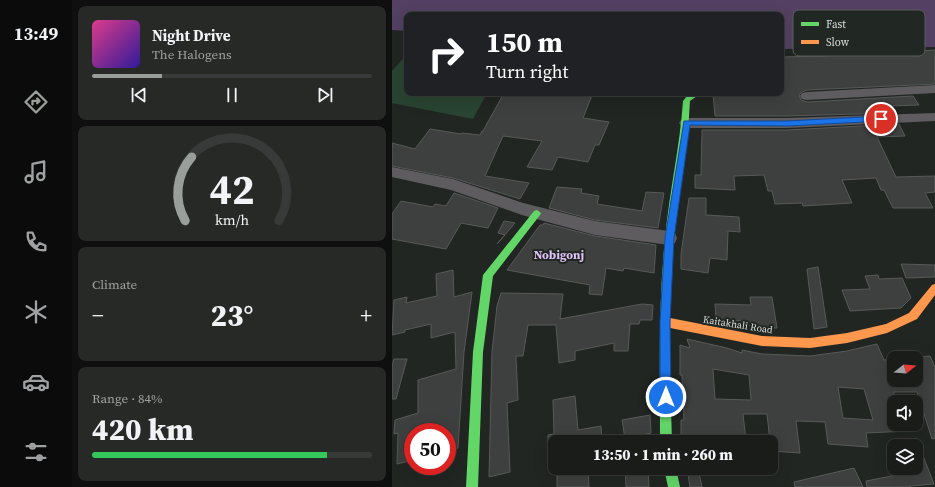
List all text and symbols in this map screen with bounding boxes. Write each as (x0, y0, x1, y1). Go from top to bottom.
legend (793, 10, 925, 56)
text: Fast (826, 17, 846, 32)
text: 13:49 (14, 21, 58, 46)
text: 150 m (486, 23, 563, 61)
text: Night Drive (152, 25, 231, 46)
icon: right (420, 28, 472, 80)
text: Slow (826, 35, 850, 50)
text: The Halogens (152, 46, 232, 63)
text: Turn right (486, 59, 568, 84)
icon: previous (128, 84, 150, 106)
icon: pause (221, 84, 243, 106)
icon: next (314, 84, 336, 106)
icon: directions (22, 88, 50, 116)
pin (864, 102, 898, 136)
icon: arrive (870, 108, 892, 130)
icon: music (22, 158, 50, 186)
text: 42 (209, 161, 255, 218)
text: km/h (215, 210, 249, 230)
icon: phone (22, 228, 50, 256)
district label: Nobigonj (534, 247, 584, 263)
text: Climate (92, 276, 137, 293)
text: 23° (211, 295, 253, 336)
icon: climate (22, 298, 50, 326)
text: − (92, 300, 104, 330)
text: + (360, 300, 372, 330)
street label: Kaitakhali Road (702, 313, 774, 336)
north arrow (887, 351, 923, 387)
map controls (887, 351, 923, 475)
icon: car (22, 368, 50, 396)
position arrow (645, 376, 687, 418)
text: Range · 84% (92, 390, 163, 407)
button: sound (887, 395, 923, 431)
text: 420 km (92, 409, 193, 450)
speed limit sign: 50 (404, 423, 456, 475)
icon: filters (22, 438, 50, 466)
button: layers (887, 439, 923, 475)
text: 13:50 · 1 min · 260 m (593, 444, 733, 465)

